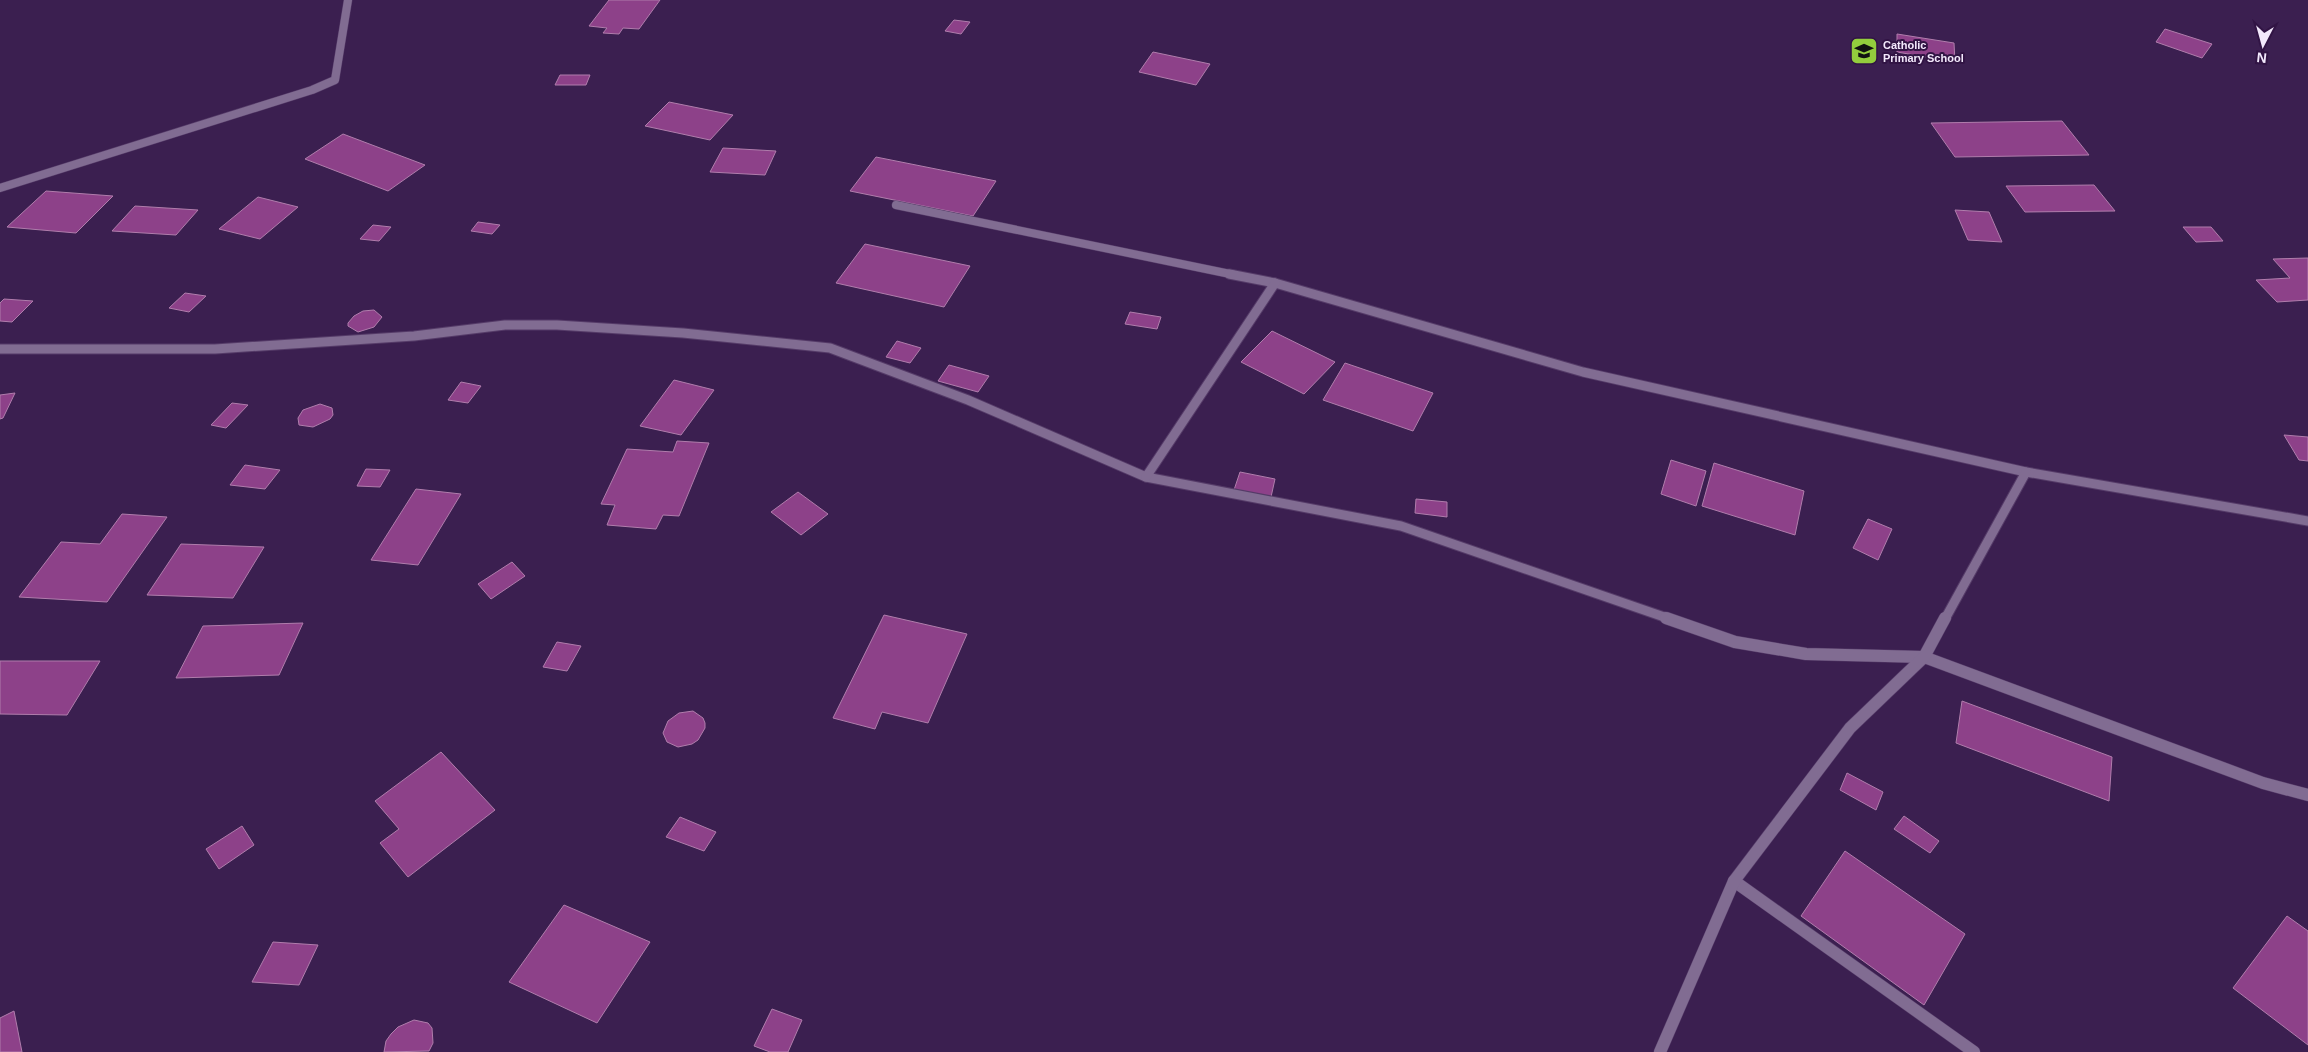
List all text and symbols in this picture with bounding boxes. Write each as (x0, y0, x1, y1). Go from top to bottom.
north arrow (2238, 20, 2288, 70)
school or university icon: Catholic Primary School (1849, 36, 1879, 66)
place label: Catholic Primary School (1883, 39, 1964, 64)
text: N (2256, 49, 2268, 66)

